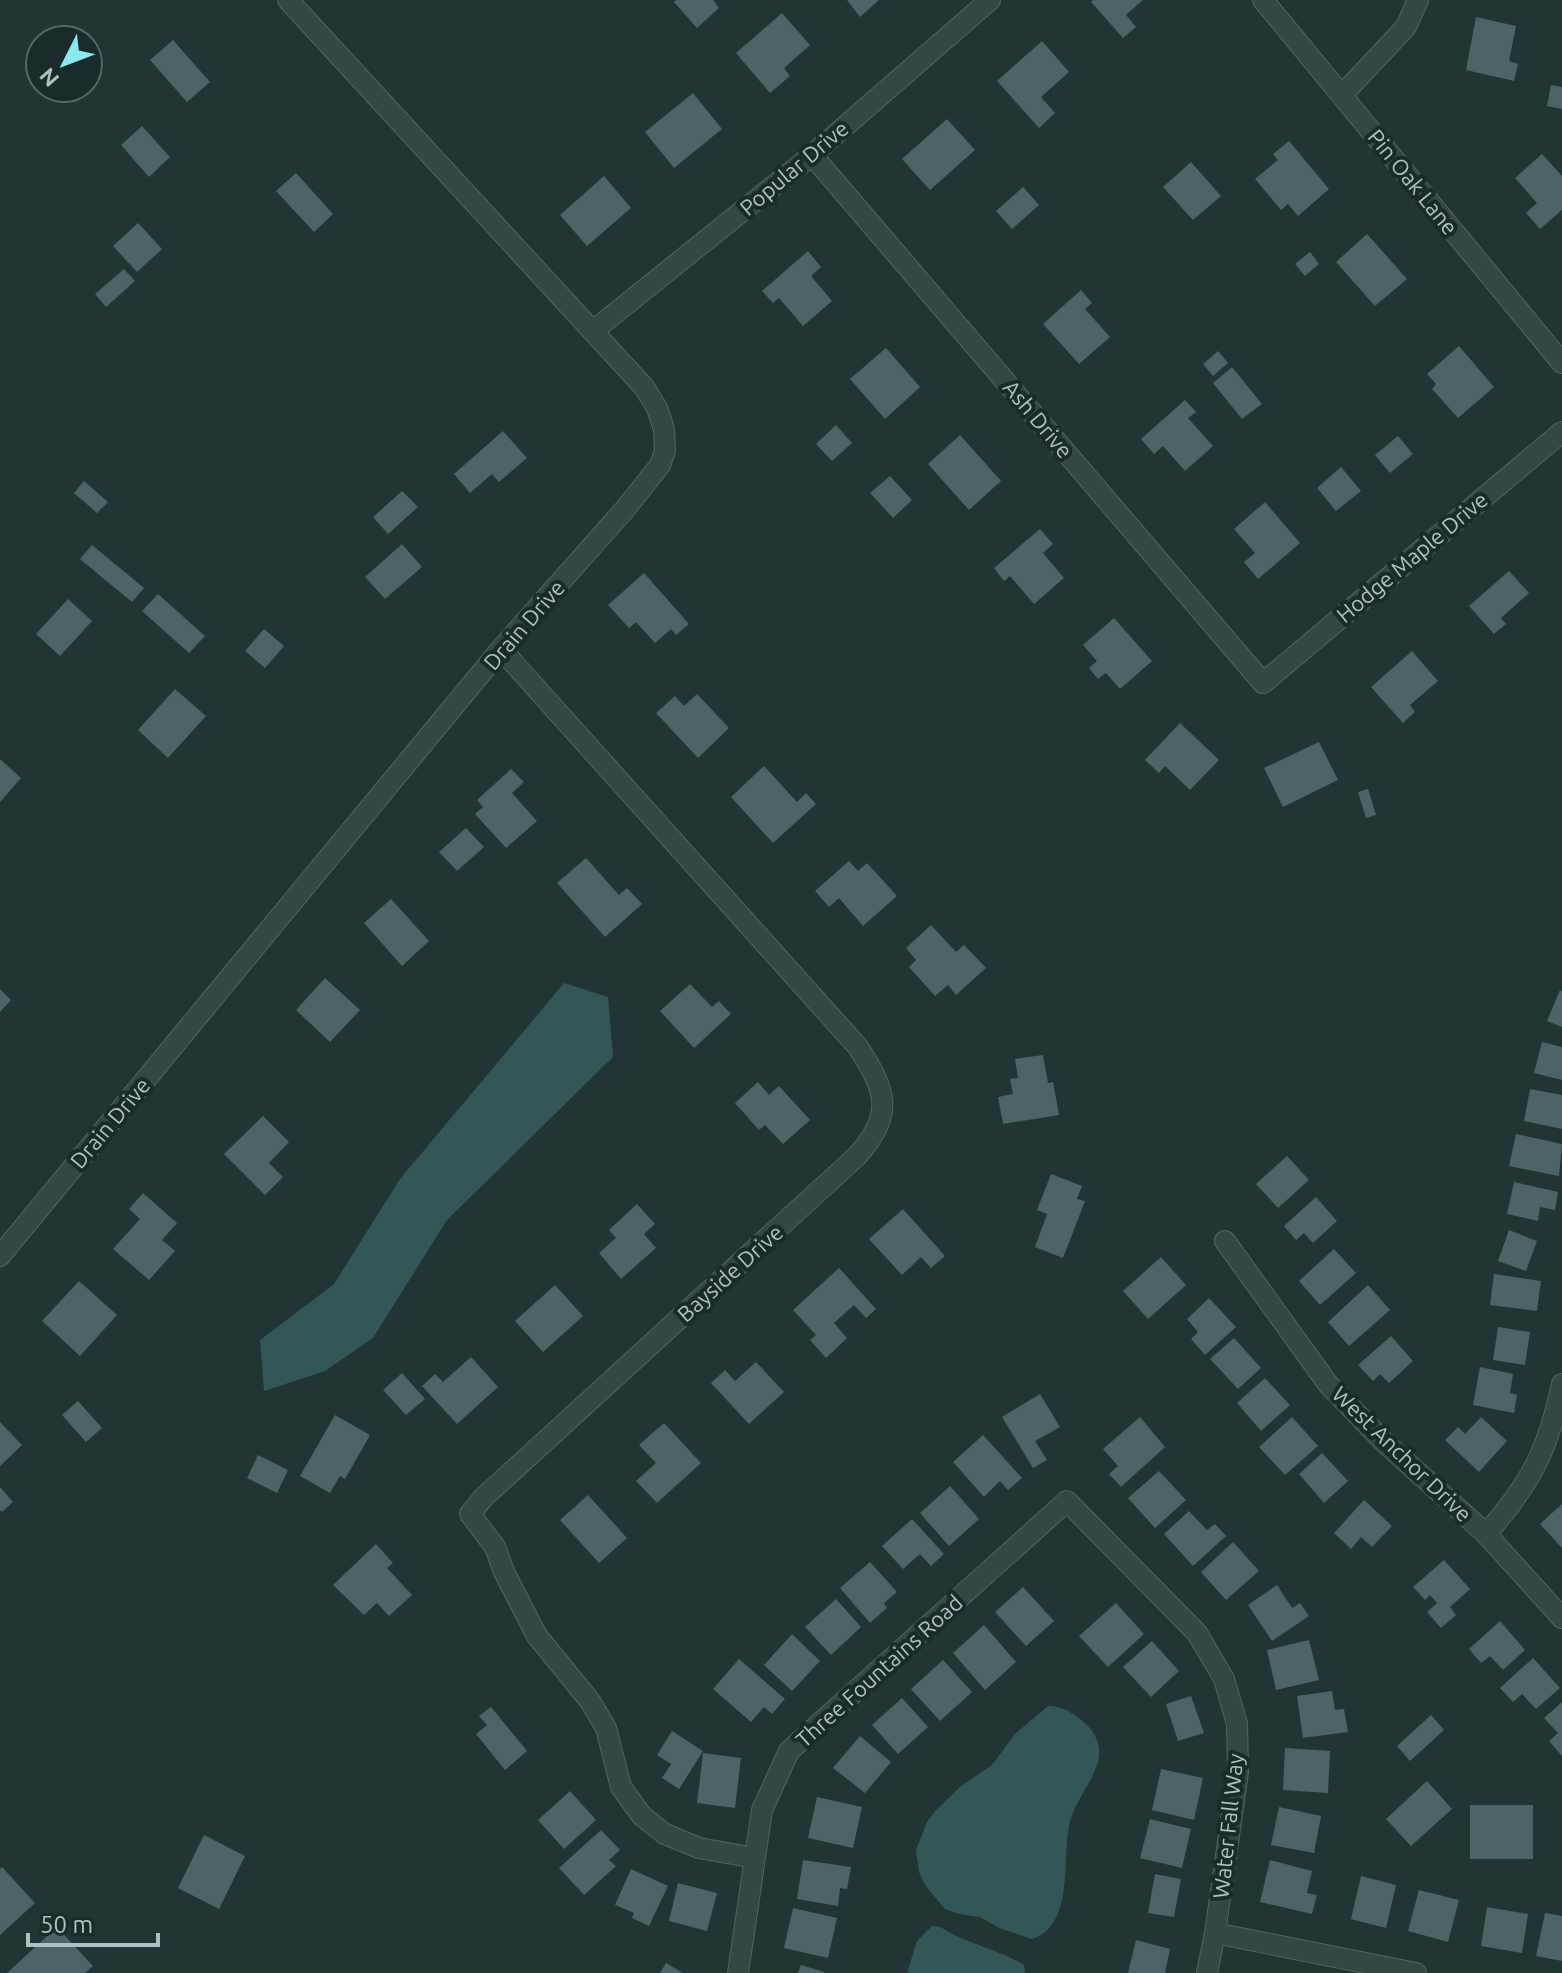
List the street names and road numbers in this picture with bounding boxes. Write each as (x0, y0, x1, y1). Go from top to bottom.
street label: Popular Drive (734, 115, 853, 220)
street label: Pin Oak Lane (1363, 124, 1463, 239)
street label: Ash Drive (999, 375, 1078, 463)
street label: Hodge Maple Drive (1331, 486, 1492, 627)
street label: Drain Drive (478, 575, 569, 674)
street label: Drain Drive (65, 1072, 155, 1173)
street label: Bayside Drive (672, 1219, 787, 1326)
street label: West Anchor Drive (1328, 1381, 1477, 1526)
street label: Three Fountains Road (790, 1589, 967, 1752)
street label: Water Fall Way (1207, 1752, 1248, 1900)

